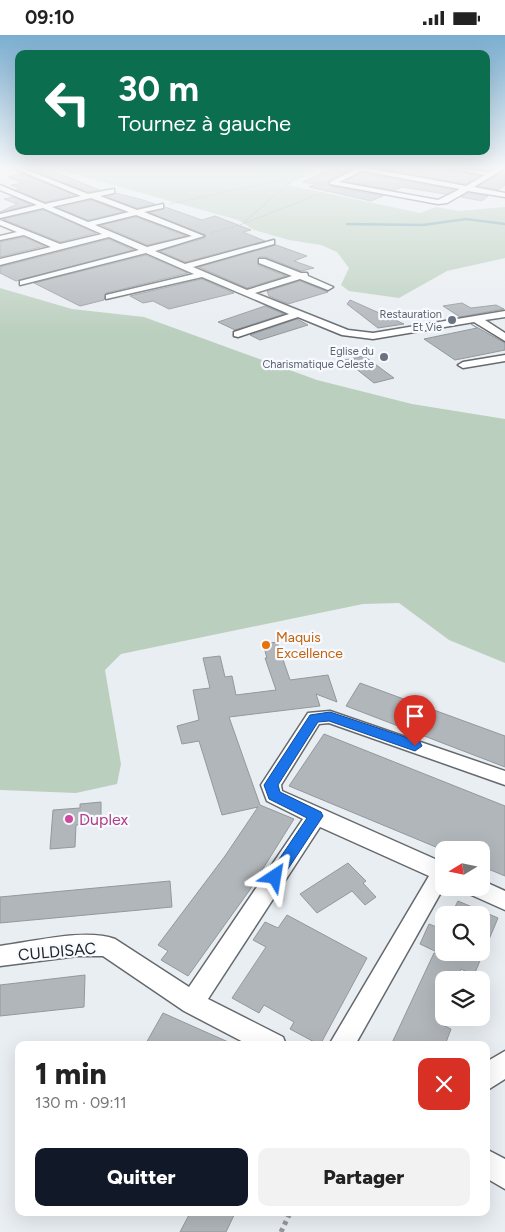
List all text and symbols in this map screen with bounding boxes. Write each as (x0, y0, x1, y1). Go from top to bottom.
text: 09:10 (25, 6, 74, 29)
text: 30 m (118, 68, 199, 110)
icon: left (35, 70, 100, 135)
text: Tournez à gauche (118, 110, 291, 137)
place label: Restauration Et Vie (380, 308, 442, 334)
marker: Restauration Et Vie (446, 314, 458, 326)
place label: Eglise du Charismatique Celeste (262, 345, 374, 371)
marker: Eglise du Charismatique Celeste (378, 351, 390, 363)
place label: Maquis Excellence (276, 629, 343, 662)
marker: Maquis Excellence (260, 639, 272, 651)
pin (394, 695, 436, 746)
icon: arrive (401, 702, 429, 730)
place label: Duplex (79, 810, 129, 829)
marker: Duplex (63, 813, 75, 825)
north arrow (435, 841, 490, 896)
map controls (435, 841, 490, 1026)
position arrow (248, 850, 300, 902)
button: search (435, 906, 490, 961)
street label: CULDISAC (17, 939, 97, 964)
button: layers (435, 971, 490, 1026)
text: 1 min (35, 1055, 107, 1092)
button: close (418, 1058, 470, 1110)
text: 130 m · 09:11 (35, 1093, 127, 1112)
button: Quitter (35, 1148, 248, 1206)
button: Partager (258, 1148, 470, 1206)

